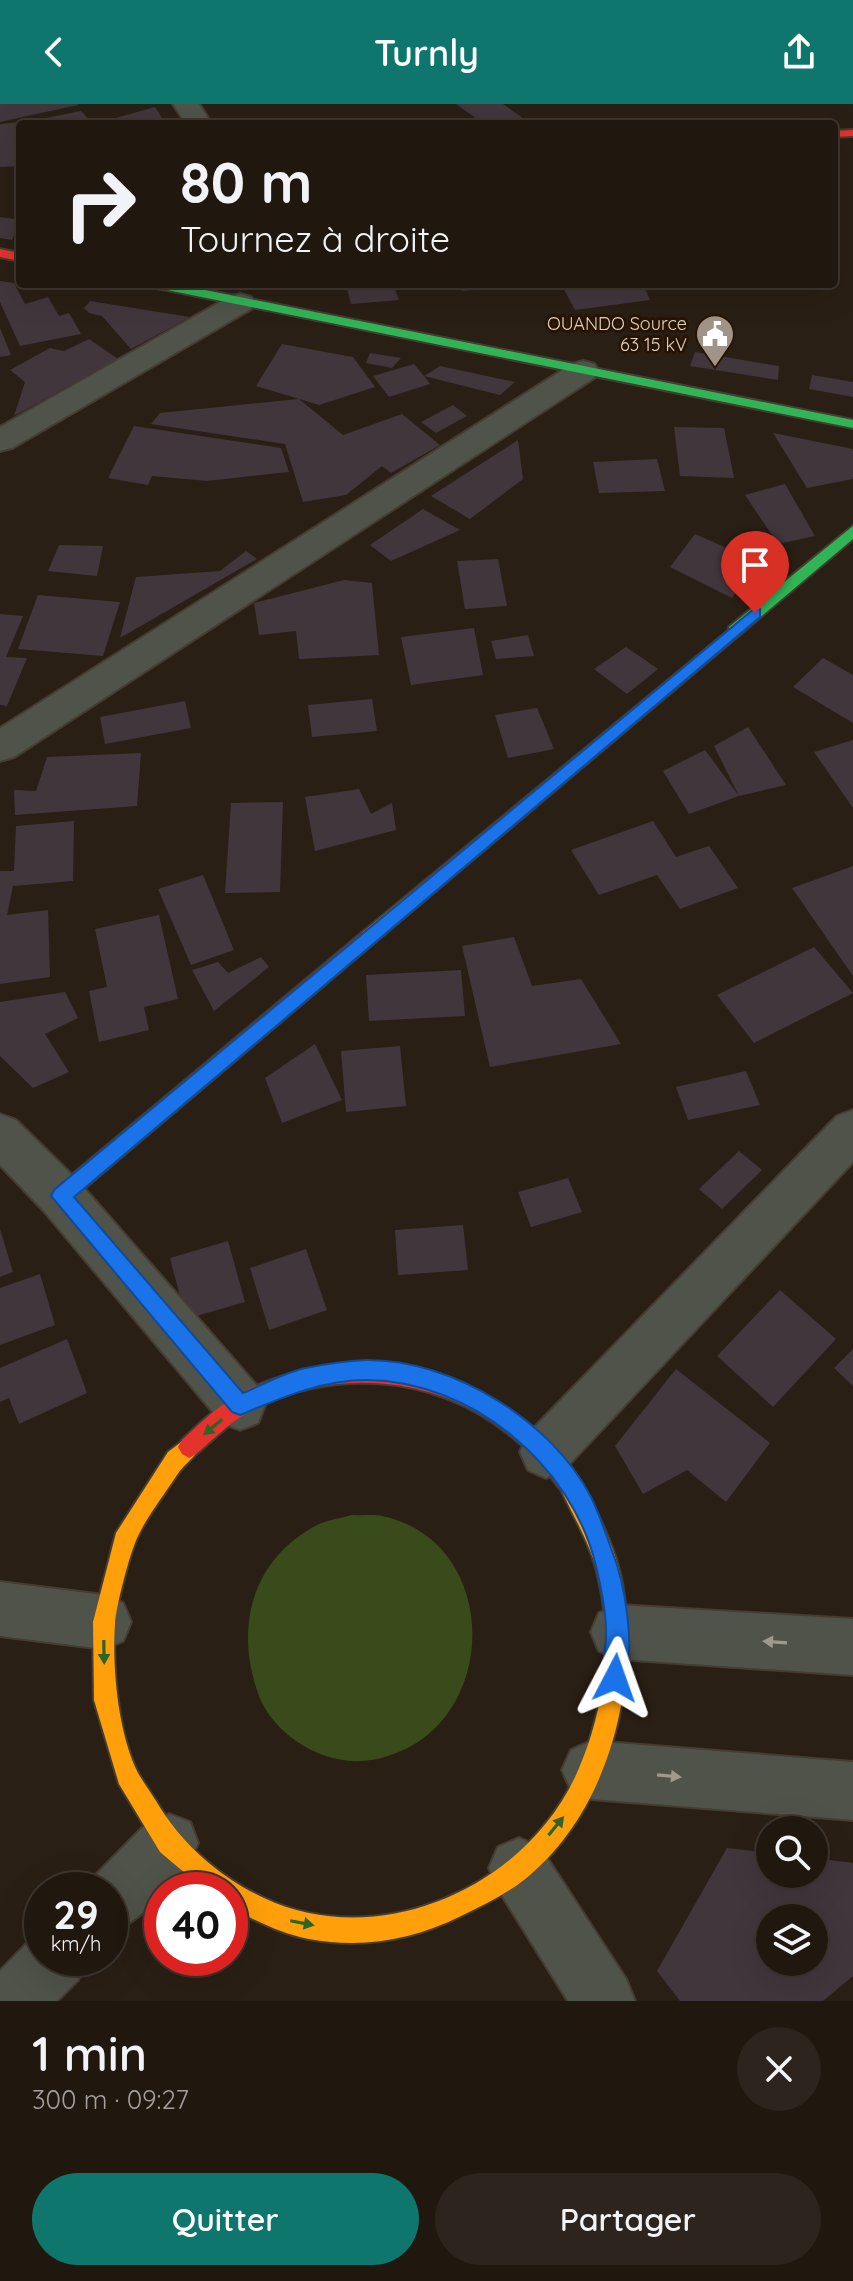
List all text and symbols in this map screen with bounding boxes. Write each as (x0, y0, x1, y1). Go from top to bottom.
icon: back (32, 30, 76, 74)
text: Turnly (374, 30, 479, 75)
icon: share (777, 30, 821, 74)
text: 80 m (180, 147, 312, 217)
icon: right (48, 152, 152, 256)
text: Tournez à droite (180, 216, 450, 261)
place label: OUANDO Source 63 15 kV (547, 312, 687, 356)
public building icon: OUANDO Source 63 15 kV (694, 313, 736, 368)
pin (721, 531, 789, 613)
icon: arrive (733, 543, 777, 587)
one-way arrow (203, 1418, 223, 1435)
one-way arrow (762, 1635, 787, 1648)
position arrow (573, 1636, 657, 1720)
one-way arrow (98, 1640, 110, 1665)
one-way arrow (657, 1770, 682, 1783)
one-way arrow (547, 1816, 564, 1836)
map controls (756, 1816, 828, 1976)
button: search (756, 1816, 828, 1888)
speed limit sign: 40 (144, 1872, 248, 1976)
text: 29 (53, 1889, 99, 1939)
button: layers (756, 1904, 828, 1976)
one-way arrow (290, 1917, 315, 1930)
text: km/h (51, 1931, 101, 1956)
text: 1 min (32, 2023, 147, 2083)
button: close (737, 2027, 821, 2111)
text: 300 m · 09:27 (32, 2083, 189, 2116)
button: Quitter (32, 2173, 419, 2265)
button: Partager (435, 2173, 821, 2265)

